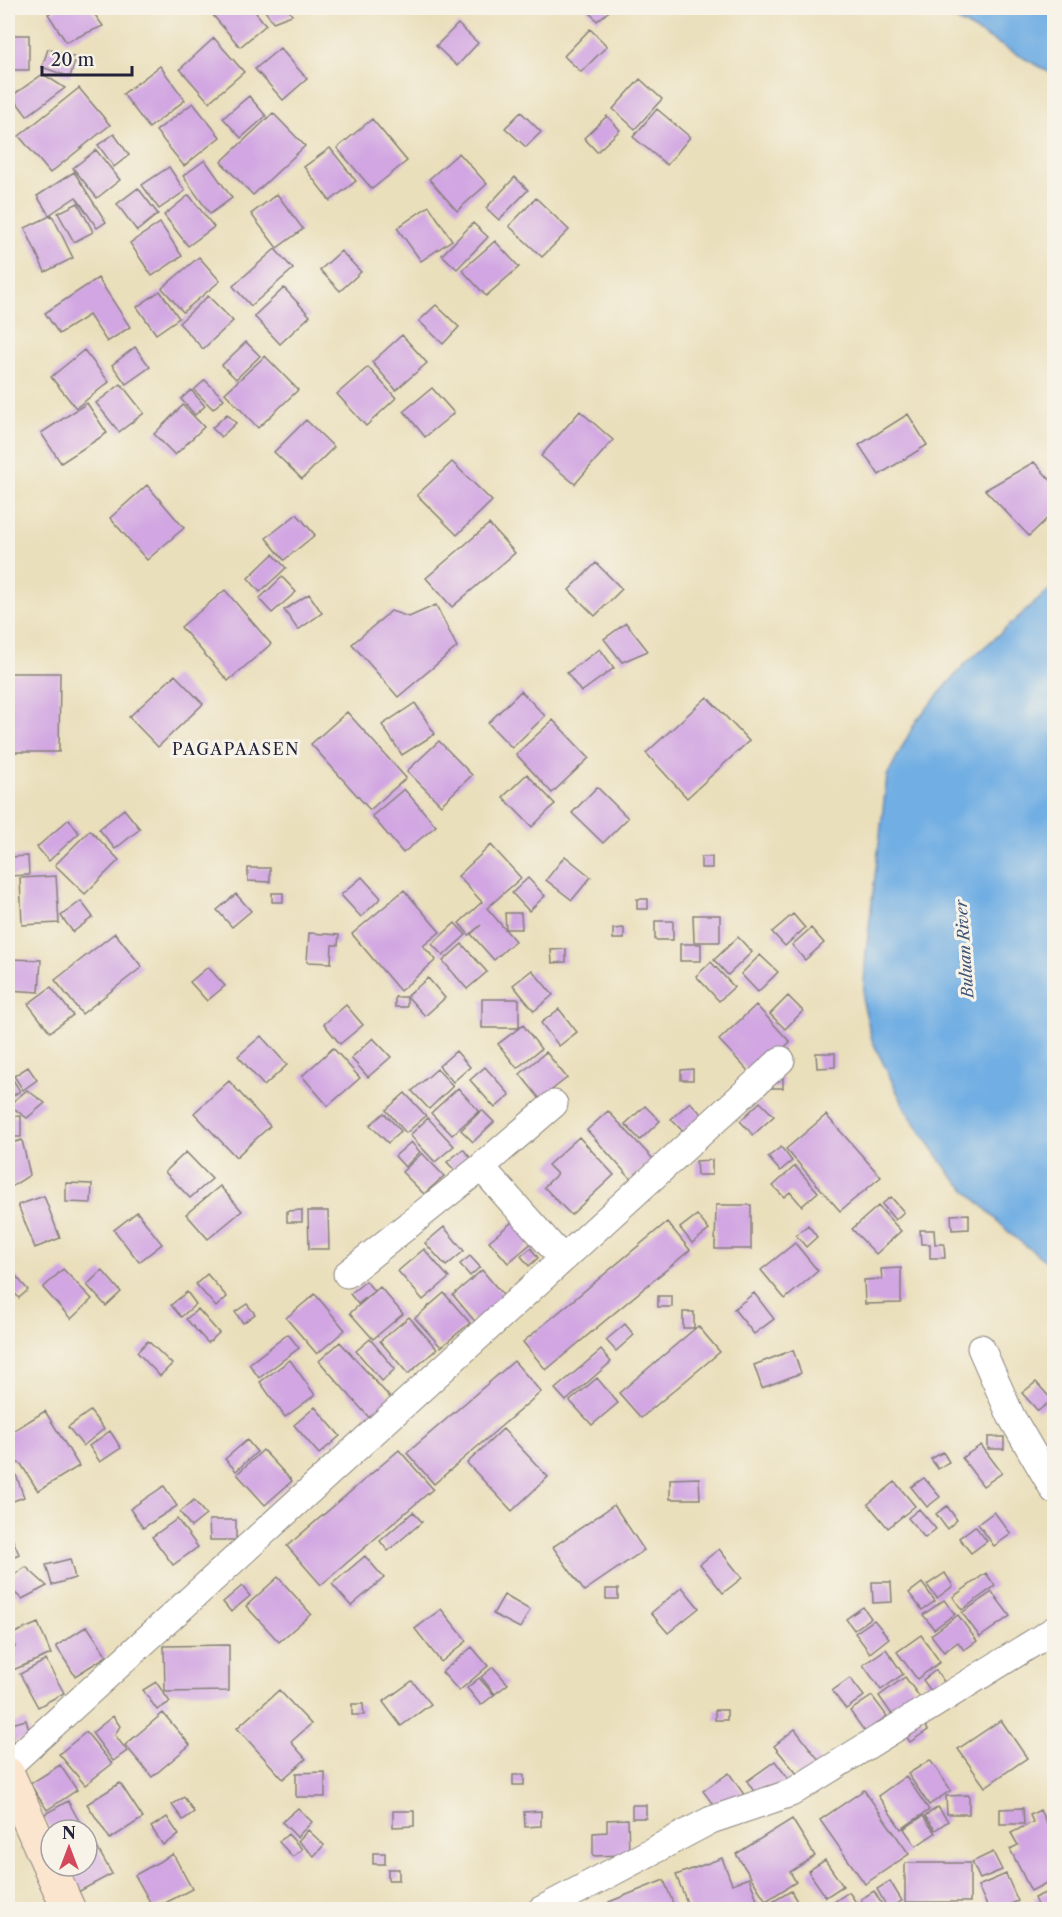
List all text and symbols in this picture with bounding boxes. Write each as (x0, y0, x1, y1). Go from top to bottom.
scale bar (42, 39, 132, 77)
text: 20 m (51, 49, 95, 71)
district label: PAGAPAASEN (172, 739, 300, 759)
water label: Buluan River (950, 898, 978, 1001)
north arrow (39, 1818, 99, 1878)
text: N (62, 1823, 76, 1843)

